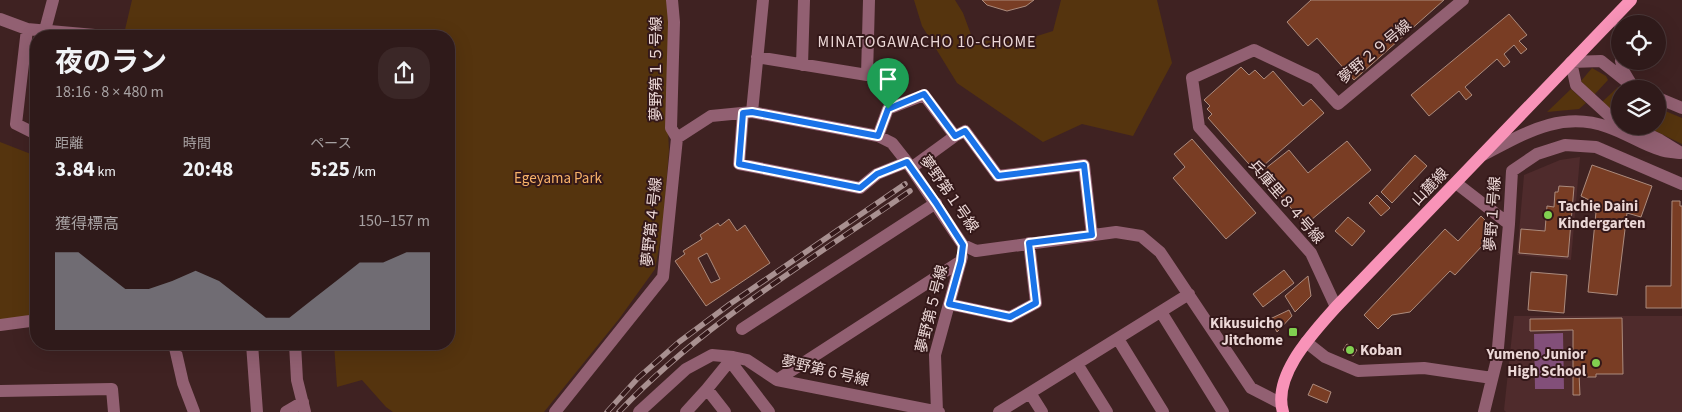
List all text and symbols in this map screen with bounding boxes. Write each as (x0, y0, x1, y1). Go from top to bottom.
street label: 夢野２９号線 (1334, 15, 1416, 89)
map controls (1611, 15, 1666, 135)
button: locate (1611, 15, 1666, 70)
street label: 夢野第１５号線 (646, 16, 667, 122)
district label: MINATOGAWACHO 10-CHOME (818, 31, 1036, 53)
text: 夜のラン (55, 42, 167, 82)
button: share (378, 47, 430, 99)
pin (867, 58, 909, 109)
icon: arrive (874, 65, 902, 93)
button: layers (1611, 80, 1666, 135)
text: 18:16 · 8 × 480 m (55, 81, 164, 103)
text: 距離 (55, 134, 83, 154)
text: 時間 (183, 134, 211, 154)
text: ペース (310, 134, 352, 154)
street label: 夢野第１号線 (915, 151, 983, 237)
text: 3.84 (55, 154, 95, 184)
text: 20:48 (183, 154, 233, 184)
text: 5:25 (310, 154, 350, 184)
street label: 兵庫里８４号線 (1244, 155, 1328, 249)
text: km (95, 162, 116, 182)
text: /km (350, 162, 376, 182)
street label: 山麓線 (1407, 164, 1453, 210)
park label: Egeyama Park (514, 168, 603, 189)
street label: 夢野第４号線 (637, 176, 667, 268)
street label: 夢野１号線 (1480, 176, 1506, 252)
place label: Tachie Daini Kindergarten (1558, 196, 1646, 234)
marker: Tachie Daini Kindergarten (1542, 209, 1554, 221)
text: 150–157 m (358, 210, 430, 232)
text: 獲得標高 (55, 213, 119, 235)
street label: 夢野第５号線 (911, 263, 953, 355)
place label: Kikusuicho Jitchome (1210, 313, 1283, 351)
marker: Kikusuicho Jitchome (1287, 326, 1299, 338)
place label: Koban (1360, 340, 1402, 361)
marker: Koban (1344, 344, 1356, 356)
place label: Yumeno Junior High School (1485, 344, 1587, 382)
street label: 夢野第６号線 (779, 351, 871, 391)
marker: Yumeno Junior High School (1590, 357, 1602, 369)

